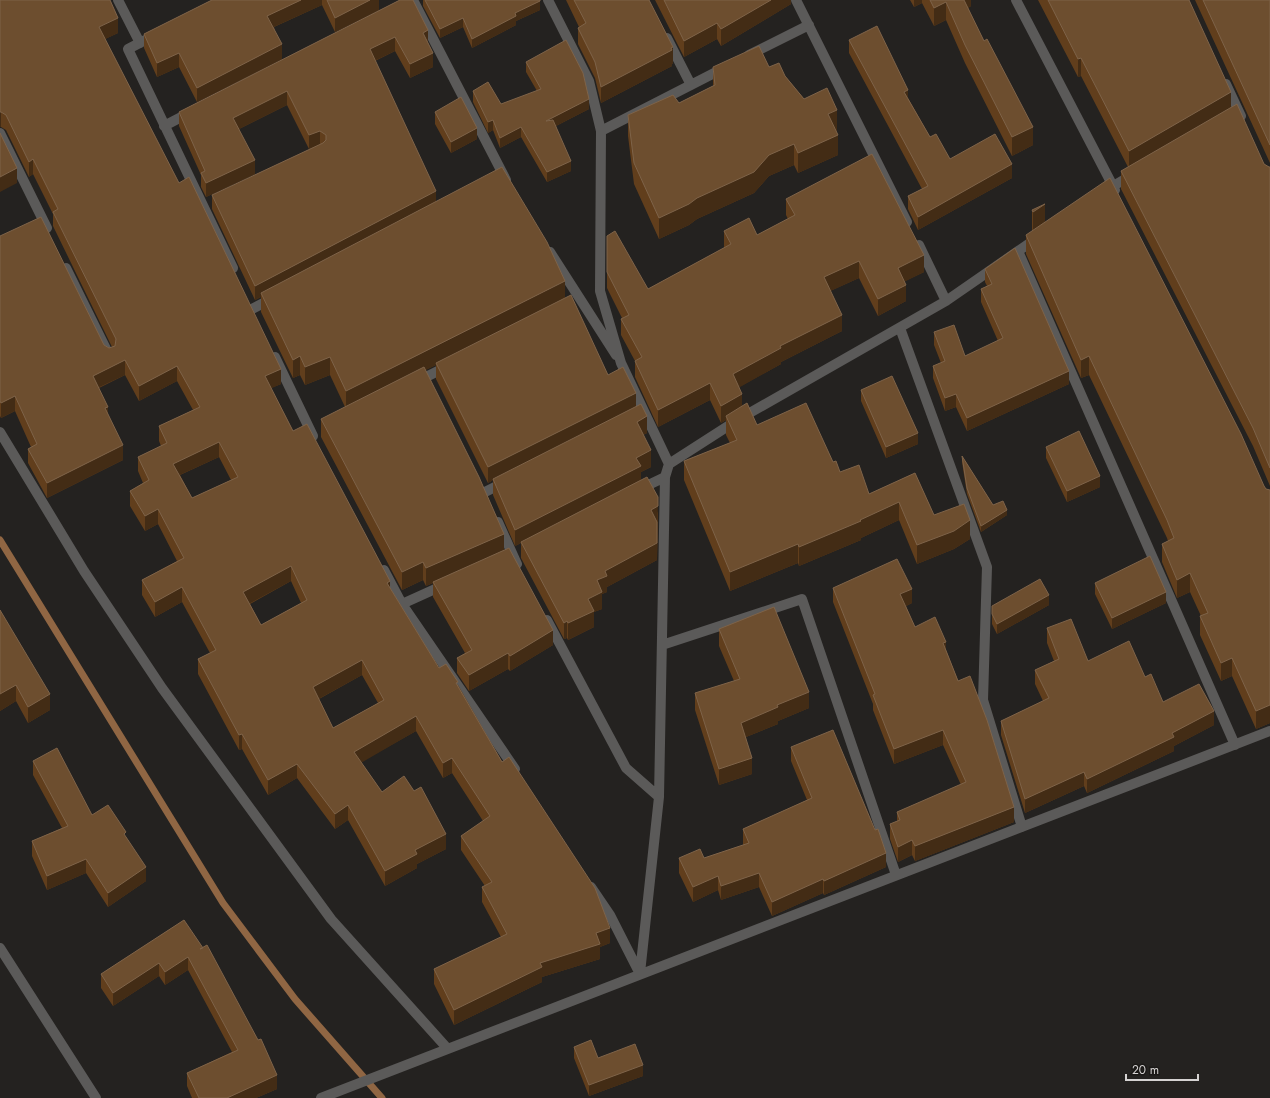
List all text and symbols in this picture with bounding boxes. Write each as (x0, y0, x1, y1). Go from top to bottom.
scale bar (1126, 1056, 1198, 1082)
text: 20 m (1132, 1061, 1159, 1079)

